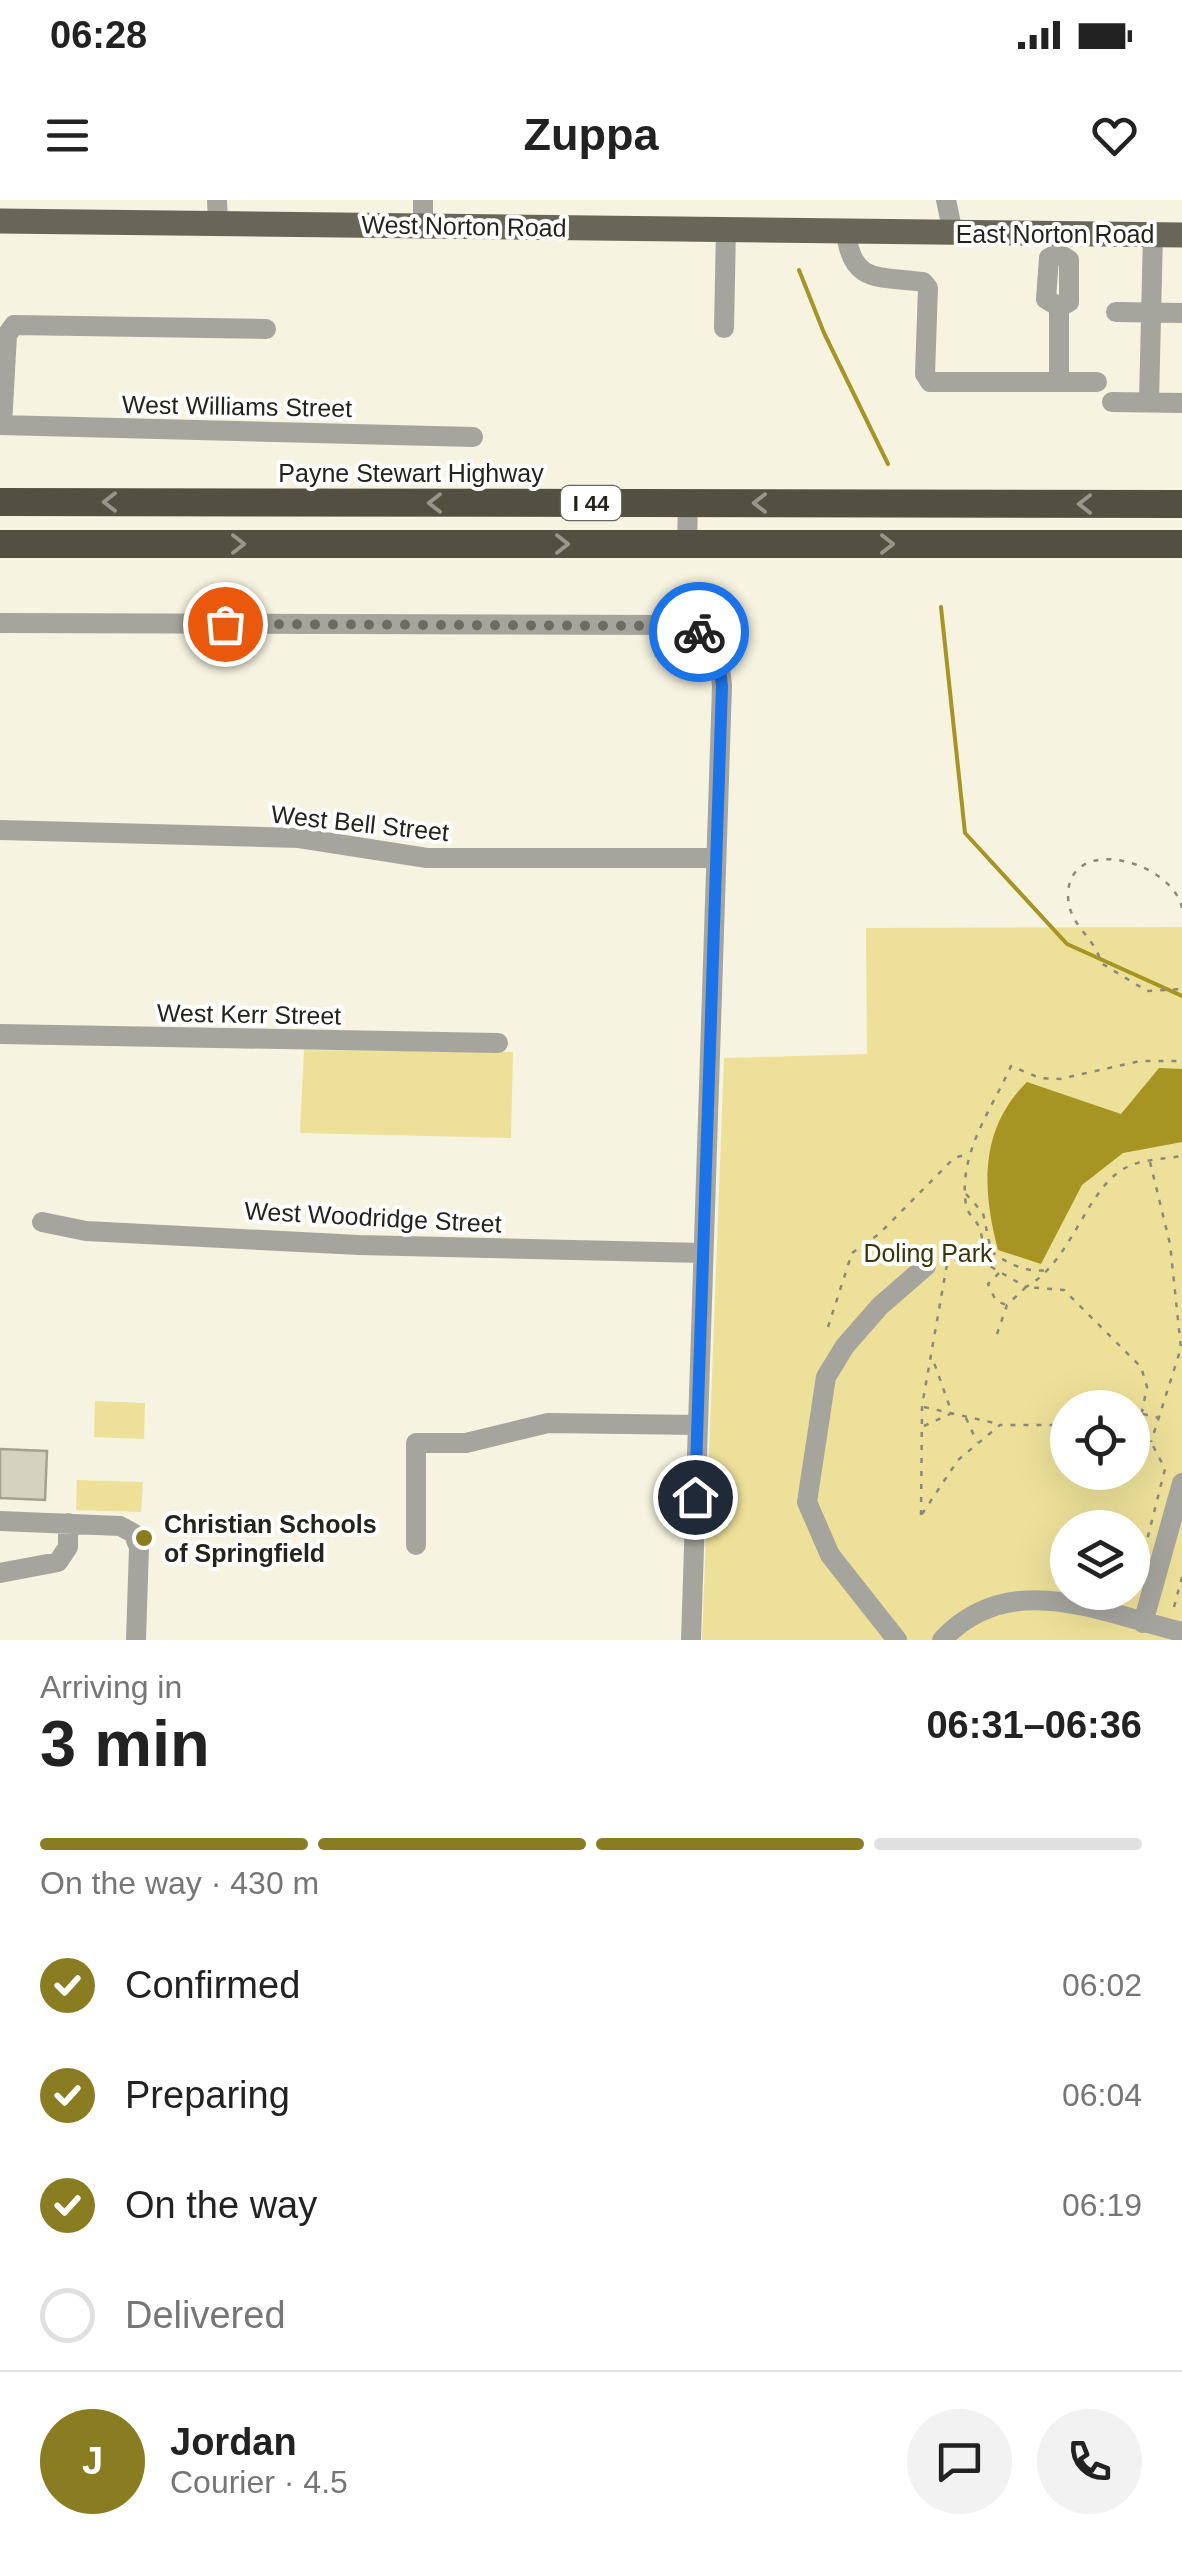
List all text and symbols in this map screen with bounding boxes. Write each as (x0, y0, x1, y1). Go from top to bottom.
text: 06:28 (50, 14, 147, 56)
icon: menu (40, 108, 95, 163)
icon: heart (1087, 108, 1142, 163)
text: Zuppa (524, 109, 658, 160)
street label: West Norton Road (361, 210, 567, 242)
street label: East Norton Road (956, 220, 1154, 248)
street label: West Williams Street (122, 390, 352, 422)
street label: Payne Stewart Highway (278, 459, 544, 487)
road number: I 44 (561, 486, 621, 520)
one-way arrow (101, 491, 116, 513)
one-way arrow (426, 492, 442, 514)
one-way arrow (751, 492, 766, 514)
one-way arrow (1076, 493, 1092, 515)
one-way arrow (230, 533, 246, 555)
one-way arrow (556, 533, 571, 555)
one-way arrow (880, 533, 896, 555)
pin (183, 582, 268, 667)
courier (649, 582, 749, 682)
icon: bag (198, 597, 253, 652)
icon: bike (672, 605, 727, 660)
street label: West Bell Street (270, 800, 450, 846)
street label: West Kerr Street (157, 998, 341, 1030)
street label: West Woodridge Street (244, 1196, 502, 1238)
park label: Doling Park (863, 1239, 993, 1267)
map controls (1050, 1390, 1150, 1610)
button: locate (1050, 1390, 1150, 1490)
pin (653, 1455, 738, 1540)
icon: home (668, 1470, 723, 1525)
place label: Christian Schools of Springfield (164, 1510, 377, 1567)
button: layers (1050, 1510, 1150, 1610)
marker: Christian Schools of Springfield (133, 1527, 155, 1549)
text: Arriving in (40, 1669, 182, 1705)
text: 06:31–06:36 (926, 1704, 1142, 1746)
text: 3 min (40, 1707, 210, 1780)
text: On the way · 430 m (40, 1865, 319, 1901)
icon: check (40, 1958, 95, 2013)
text: Confirmed (125, 1964, 300, 2006)
text: 06:02 (1062, 1967, 1142, 2003)
icon: check (40, 2068, 95, 2123)
text: Preparing (125, 2074, 290, 2116)
text: 06:04 (1062, 2077, 1142, 2113)
icon: check (40, 2178, 95, 2233)
text: On the way (125, 2184, 317, 2226)
text: 06:19 (1062, 2187, 1142, 2223)
text: Delivered (125, 2294, 286, 2336)
button: chat (907, 2409, 1012, 2514)
button: phone (1037, 2409, 1142, 2514)
text: Jordan (170, 2421, 297, 2463)
text: J (82, 2440, 103, 2482)
text: Courier · 4.5 (170, 2464, 348, 2500)

